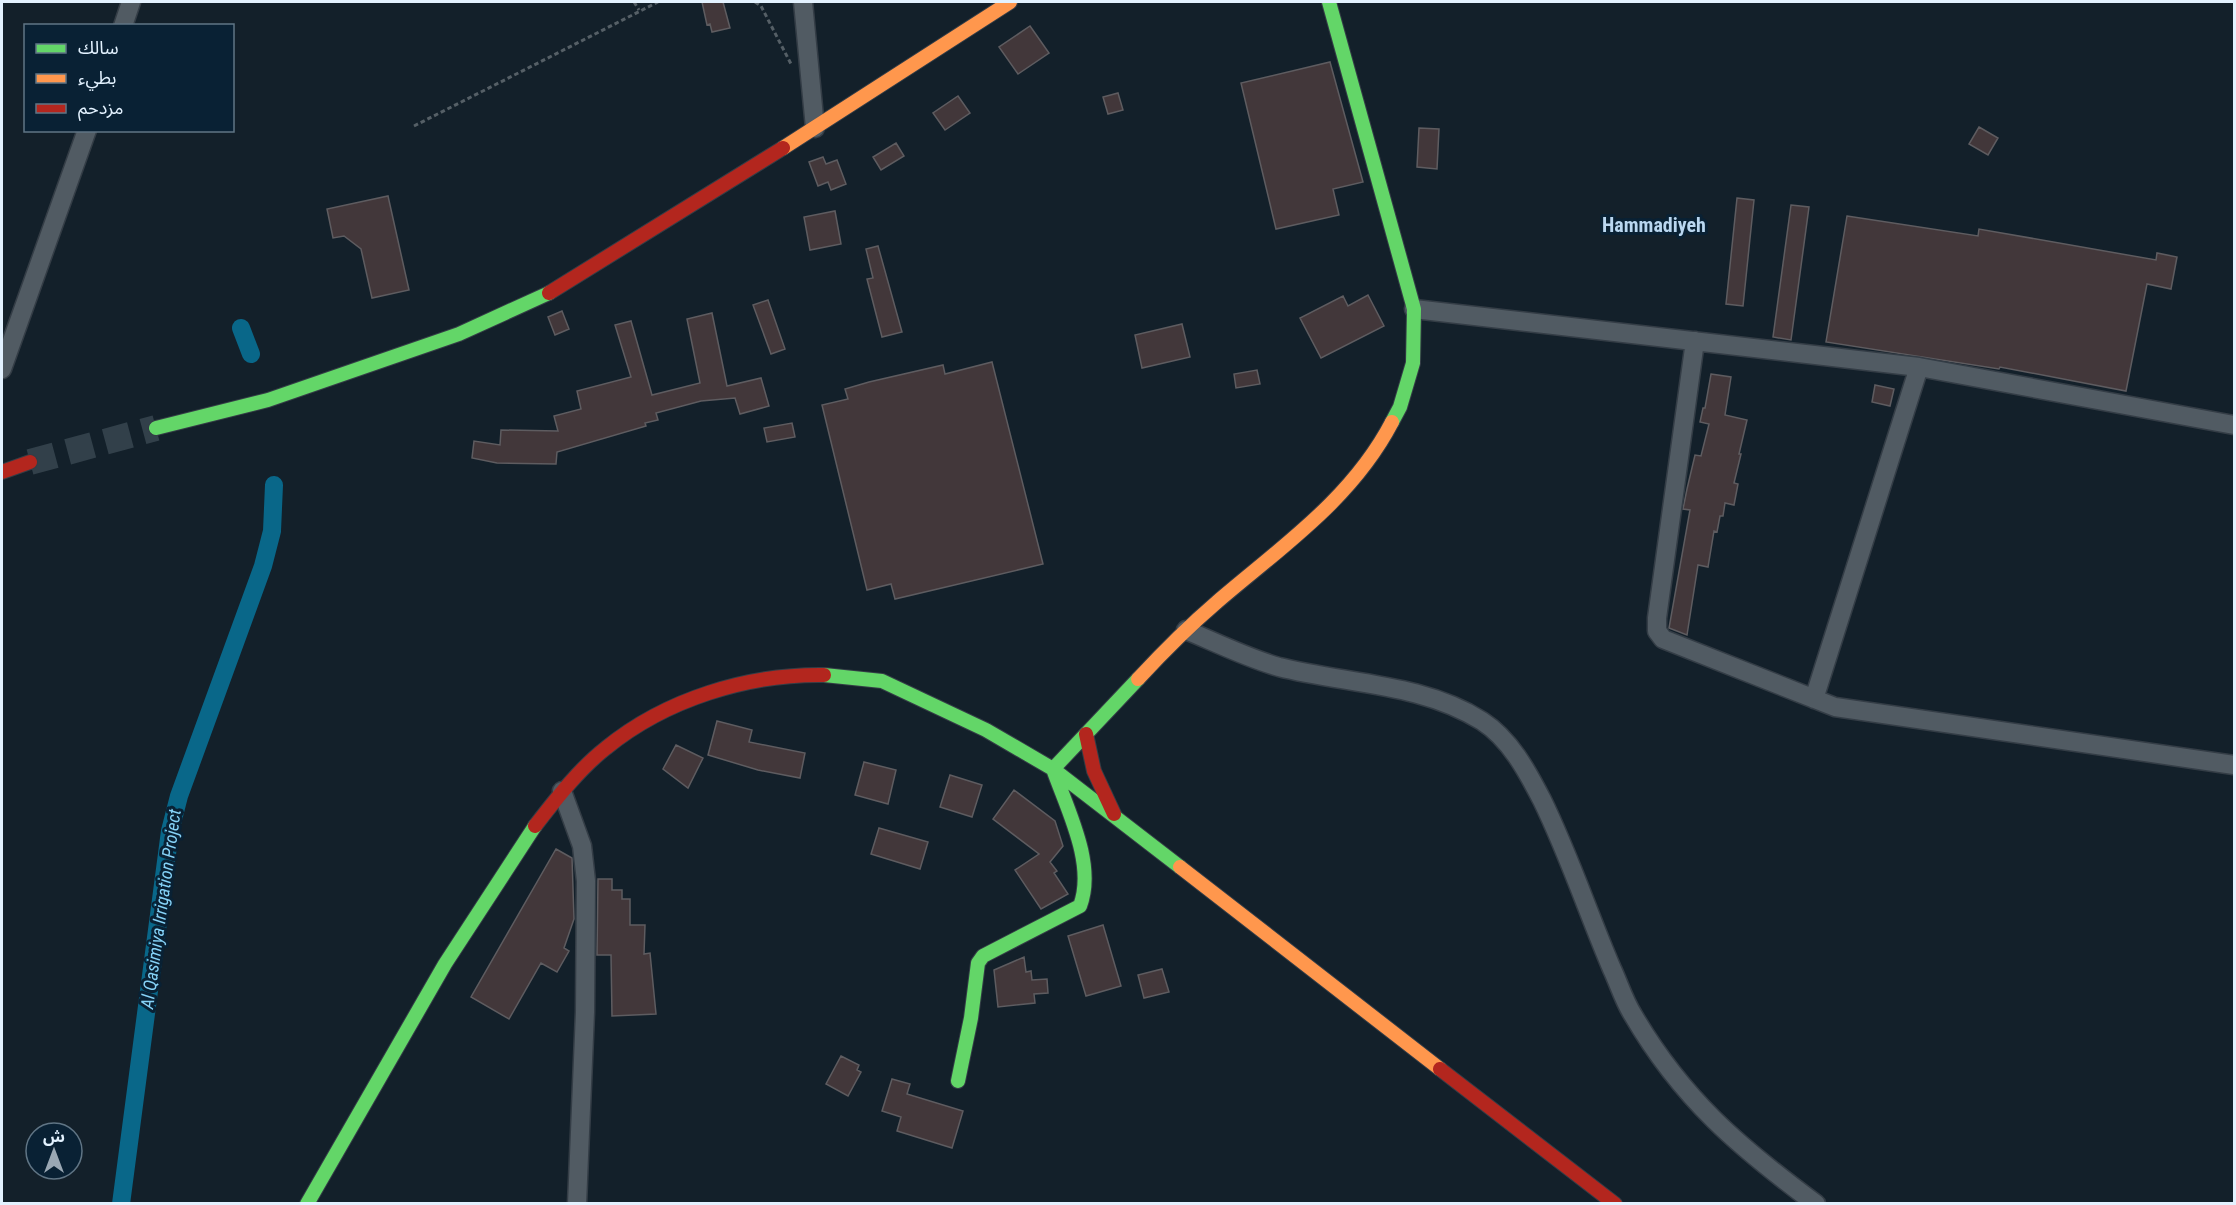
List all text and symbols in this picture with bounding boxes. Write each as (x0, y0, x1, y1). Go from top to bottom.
legend (24, 24, 234, 132)
text: سالك (78, 37, 119, 58)
text: بطيء (78, 67, 116, 91)
text: مزدحم (78, 97, 123, 121)
district label: Hammadiyeh (1602, 213, 1706, 237)
water label: Al Qasimiya Irrigation Project (136, 807, 185, 1011)
north arrow (24, 1121, 84, 1181)
text: ش (43, 1127, 65, 1146)

